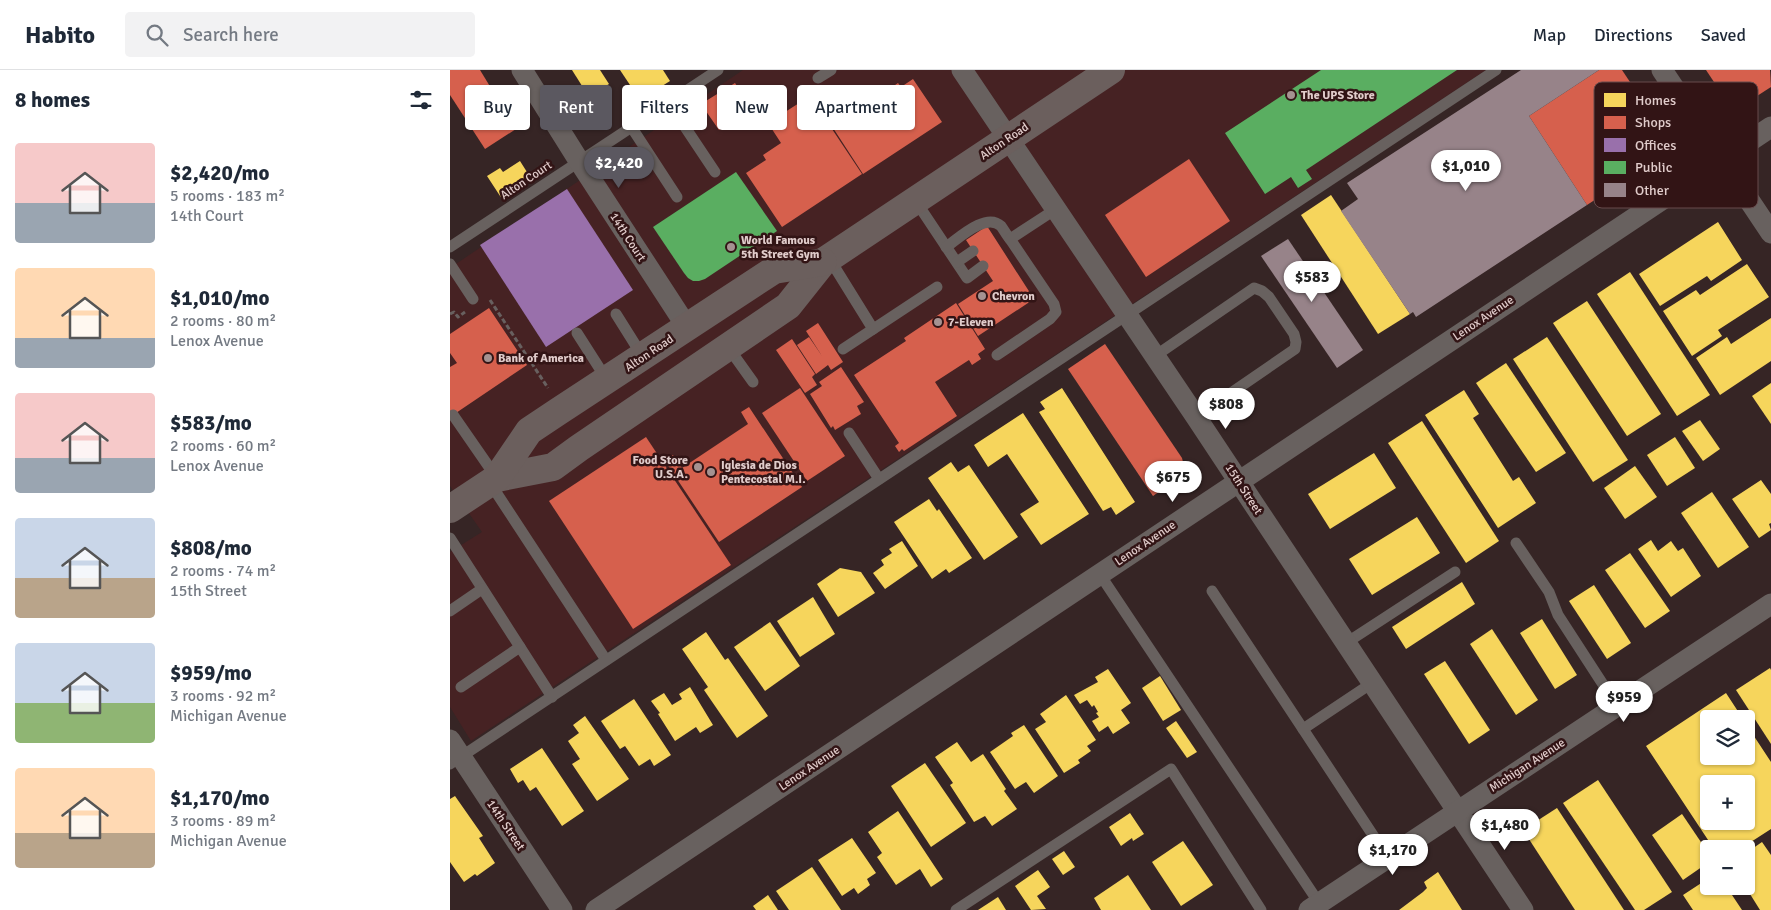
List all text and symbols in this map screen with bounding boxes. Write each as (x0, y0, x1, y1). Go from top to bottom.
search box (125, 12, 475, 57)
text: Habito (25, 20, 95, 50)
icon: search (143, 21, 171, 49)
text: Search here (183, 23, 279, 47)
text: Map (1533, 24, 1566, 46)
text: Directions (1594, 24, 1673, 46)
text: Saved (1701, 24, 1746, 46)
legend (1594, 82, 1758, 208)
chip: Buy (465, 85, 530, 130)
chip: Rent (540, 85, 612, 130)
chip: Filters (622, 85, 707, 130)
chip: New (717, 85, 787, 130)
chip: Apartment (797, 85, 915, 130)
icon: filters (407, 86, 435, 114)
text: 8 homes (15, 87, 90, 113)
place label: The UPS Store (1301, 88, 1375, 103)
marker: The UPS Store (1285, 89, 1297, 101)
text: Homes (1635, 92, 1676, 109)
text: Shops (1635, 114, 1671, 131)
street label: Alton Road (977, 120, 1032, 163)
text: Offices (1635, 137, 1676, 154)
pin: $2,420 (578, 146, 660, 189)
pin: $1,010 (1425, 150, 1507, 192)
text: $2,420 (595, 153, 643, 173)
text: $1,010 (1442, 156, 1490, 176)
street label: Alton Court (498, 158, 555, 203)
text: Public (1635, 159, 1673, 176)
text: $2,420/mo (170, 160, 269, 186)
icon: home (55, 163, 115, 223)
text: Other (1635, 182, 1670, 199)
text: 5 rooms · 183 m² (170, 186, 285, 206)
text: 14th Court (170, 206, 244, 226)
street label: 14th Court (606, 210, 649, 264)
place label: World Famous 5th Street Gym (741, 233, 820, 262)
marker: World Famous 5th Street Gym (725, 241, 737, 253)
pin: $583 (1282, 260, 1342, 303)
text: $583 (1295, 267, 1329, 287)
text: $1,010/mo (170, 285, 269, 311)
icon: home (55, 288, 115, 348)
place label: Chevron (992, 289, 1035, 304)
marker: Chevron (976, 290, 988, 302)
street label: Lenox Avenue (1450, 293, 1517, 344)
text: 2 rooms · 80 m² (170, 311, 276, 331)
place label: 7-Eleven (948, 315, 994, 330)
marker: 7-Eleven (932, 316, 944, 328)
text: Lenox Avenue (170, 331, 264, 351)
street label: Alton Road (622, 332, 677, 375)
place label: Bank of America (498, 351, 584, 366)
marker: Bank of America (482, 352, 494, 364)
pin: $808 (1196, 388, 1256, 430)
text: $808 (1209, 394, 1243, 414)
text: $583/mo (170, 410, 252, 436)
icon: home (55, 413, 115, 473)
text: 2 rooms · 60 m² (170, 436, 276, 456)
place label: Food Store U.S.A. (632, 453, 688, 482)
text: Lenox Avenue (170, 456, 264, 476)
place label: Iglesia de Dios Pentecostal M.I. (721, 458, 806, 487)
pin: $675 (1143, 460, 1203, 503)
marker: Food Store U.S.A. (692, 461, 704, 473)
street label: 15th Street (1222, 461, 1266, 518)
marker: Iglesia de Dios Pentecostal M.I. (705, 466, 717, 478)
text: $675 (1156, 467, 1190, 487)
street label: Lenox Avenue (1112, 518, 1179, 569)
text: $808/mo (170, 535, 252, 561)
icon: home (55, 538, 115, 598)
text: 2 rooms · 74 m² (170, 561, 276, 581)
text: 15th Street (170, 581, 247, 601)
text: $959/mo (170, 660, 252, 686)
icon: home (55, 663, 115, 723)
pin: $959 (1594, 680, 1654, 723)
text: 3 rooms · 92 m² (170, 686, 276, 706)
text: $959 (1607, 687, 1641, 707)
text: Michigan Avenue (170, 706, 287, 726)
map controls (1700, 710, 1755, 895)
button: layers (1700, 710, 1755, 765)
street label: Michigan Avenue (1486, 735, 1568, 796)
street label: Lenox Avenue (776, 743, 843, 794)
button: + (1700, 775, 1755, 830)
text: $1,170/mo (170, 785, 269, 811)
icon: home (55, 788, 115, 848)
street label: 14th Street (483, 797, 528, 853)
pin: $1,480 (1464, 808, 1546, 851)
text: 3 rooms · 89 m² (170, 811, 276, 831)
text: $1,480 (1481, 815, 1529, 835)
text: Michigan Avenue (170, 831, 287, 851)
pin: $1,170 (1352, 834, 1434, 876)
text: $1,170 (1369, 840, 1417, 860)
button: − (1700, 840, 1755, 895)

